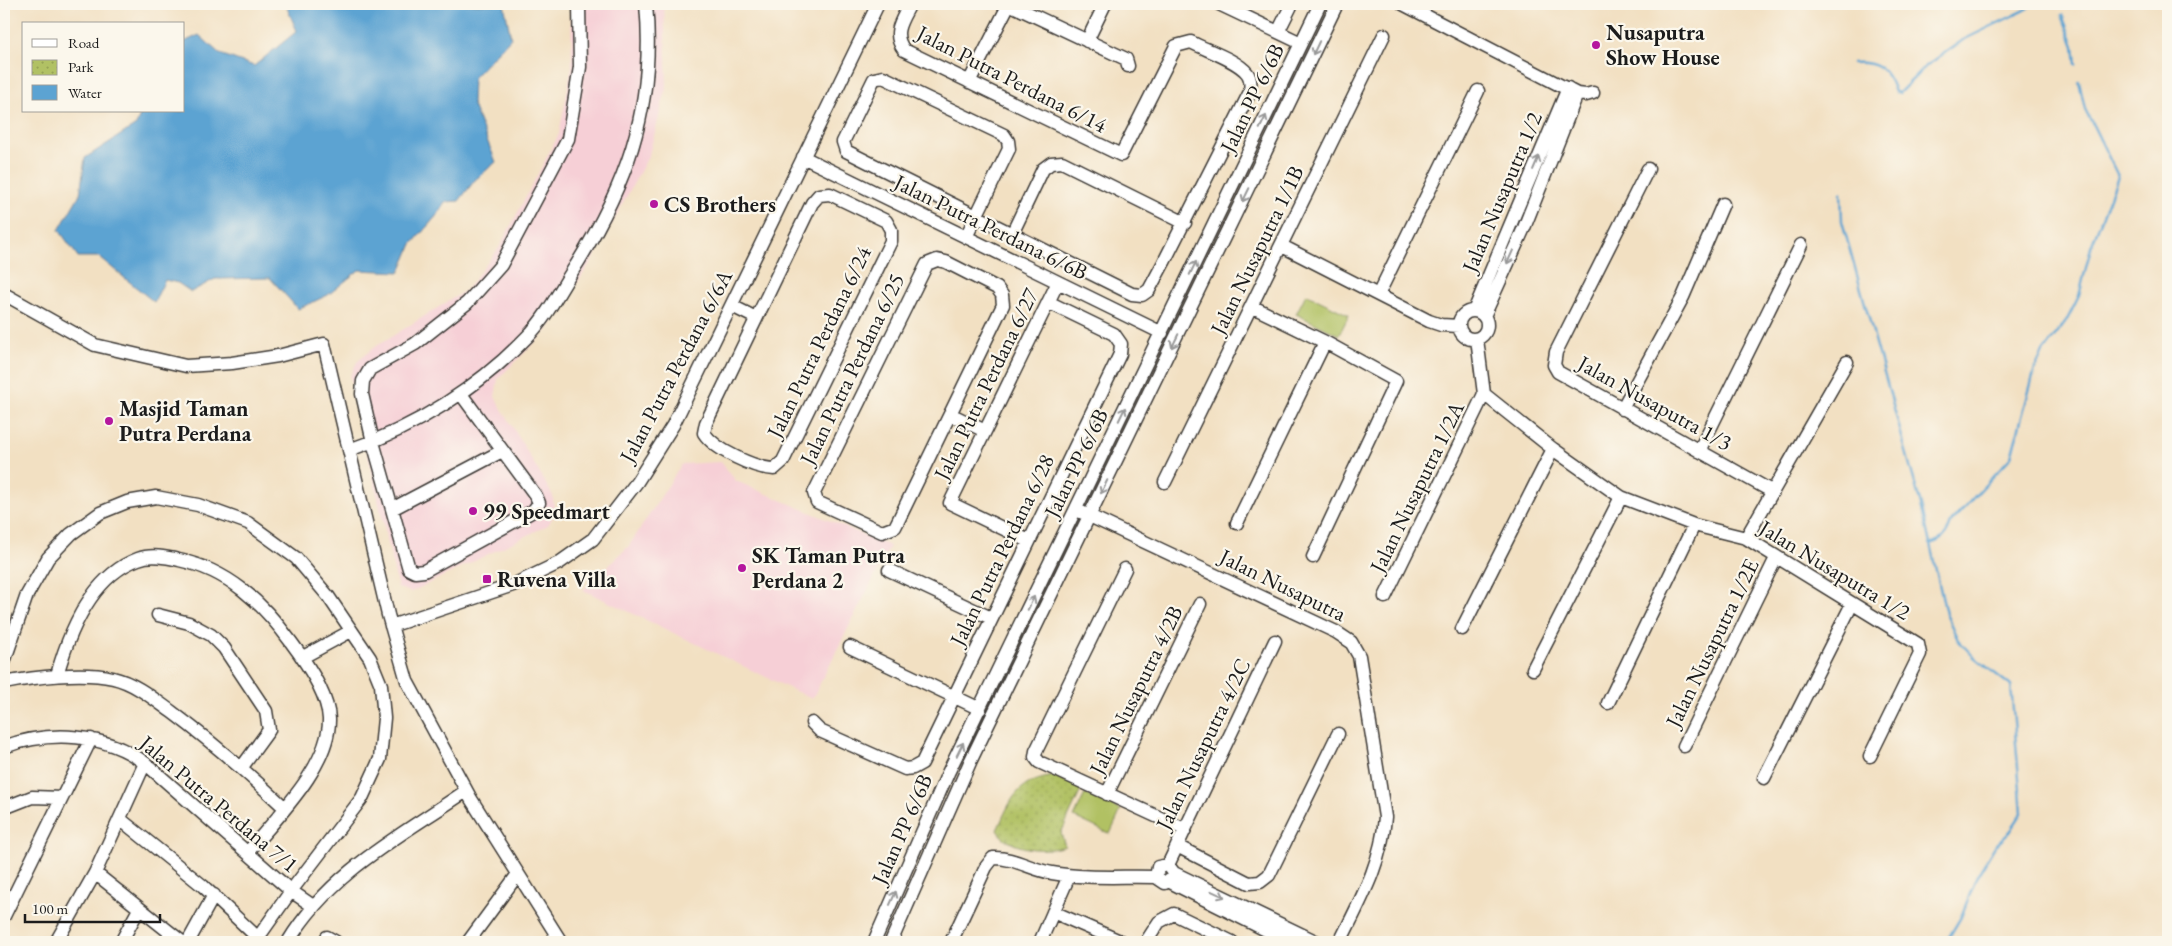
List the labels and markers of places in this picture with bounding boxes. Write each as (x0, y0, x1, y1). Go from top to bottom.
place label: Nusaputra Show House (1606, 18, 1720, 72)
marker: Nusaputra Show House (1590, 39, 1602, 51)
place label: CS Brothers (664, 190, 776, 219)
marker: CS Brothers (648, 198, 660, 210)
place label: Masjid Taman Putra Perdana (119, 394, 252, 448)
marker: Masjid Taman Putra Perdana (103, 415, 115, 427)
place label: 99 Speedmart (483, 497, 610, 526)
marker: 99 Speedmart (467, 505, 479, 517)
place label: SK Taman Putra Perdana 2 (752, 541, 905, 595)
marker: SK Taman Putra Perdana 2 (736, 562, 748, 574)
place label: Ruvena Villa (497, 565, 616, 594)
marker: Ruvena Villa (481, 573, 493, 585)

